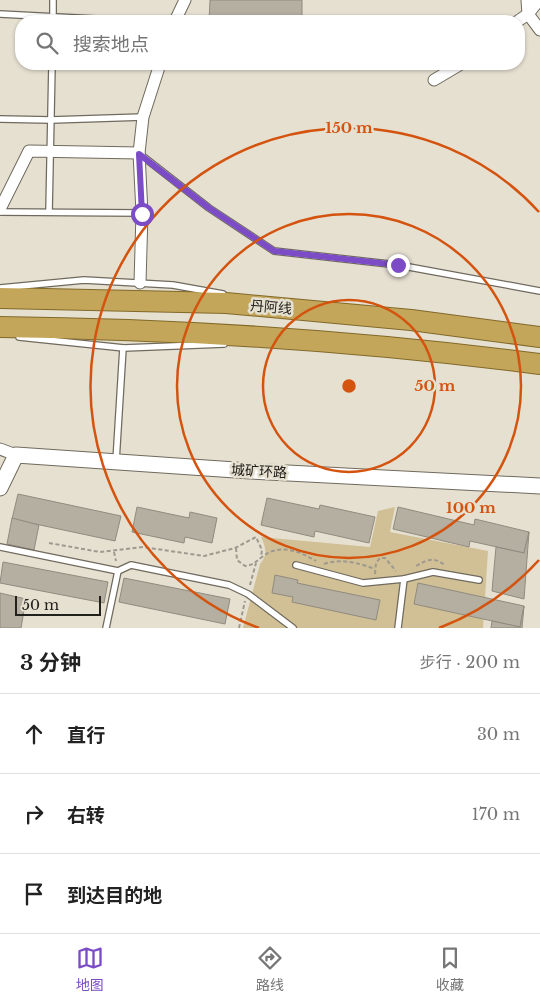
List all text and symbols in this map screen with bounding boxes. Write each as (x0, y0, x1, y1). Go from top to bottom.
search box (15, 15, 525, 70)
icon: search (33, 29, 61, 57)
text: 搜索地点 (73, 33, 149, 56)
text: 150 m (325, 118, 373, 137)
route start (131, 203, 154, 226)
route end (387, 254, 410, 277)
street label: 丹阿线 (249, 296, 293, 318)
text: 50 m (415, 376, 456, 395)
centre of rings (340, 377, 358, 395)
street label: 城矿环路 (231, 461, 287, 481)
text: 100 m (446, 498, 496, 517)
scale bar (15, 593, 101, 616)
text: 50 m (22, 596, 59, 614)
text: 3 分钟 (20, 650, 81, 676)
text: 步行 · 200 m (420, 652, 520, 672)
icon: ahead (20, 720, 48, 748)
text: 直行 (67, 724, 105, 747)
text: 30 m (477, 724, 520, 744)
icon: right (20, 800, 48, 828)
text: 右转 (67, 804, 105, 827)
text: 170 m (472, 804, 520, 824)
icon: arrive (20, 880, 48, 908)
text: 到达目的地 (67, 884, 162, 907)
tab: 地图 (76, 944, 104, 994)
tab: 路线 (256, 944, 284, 994)
tab: 收藏 (436, 944, 464, 994)

